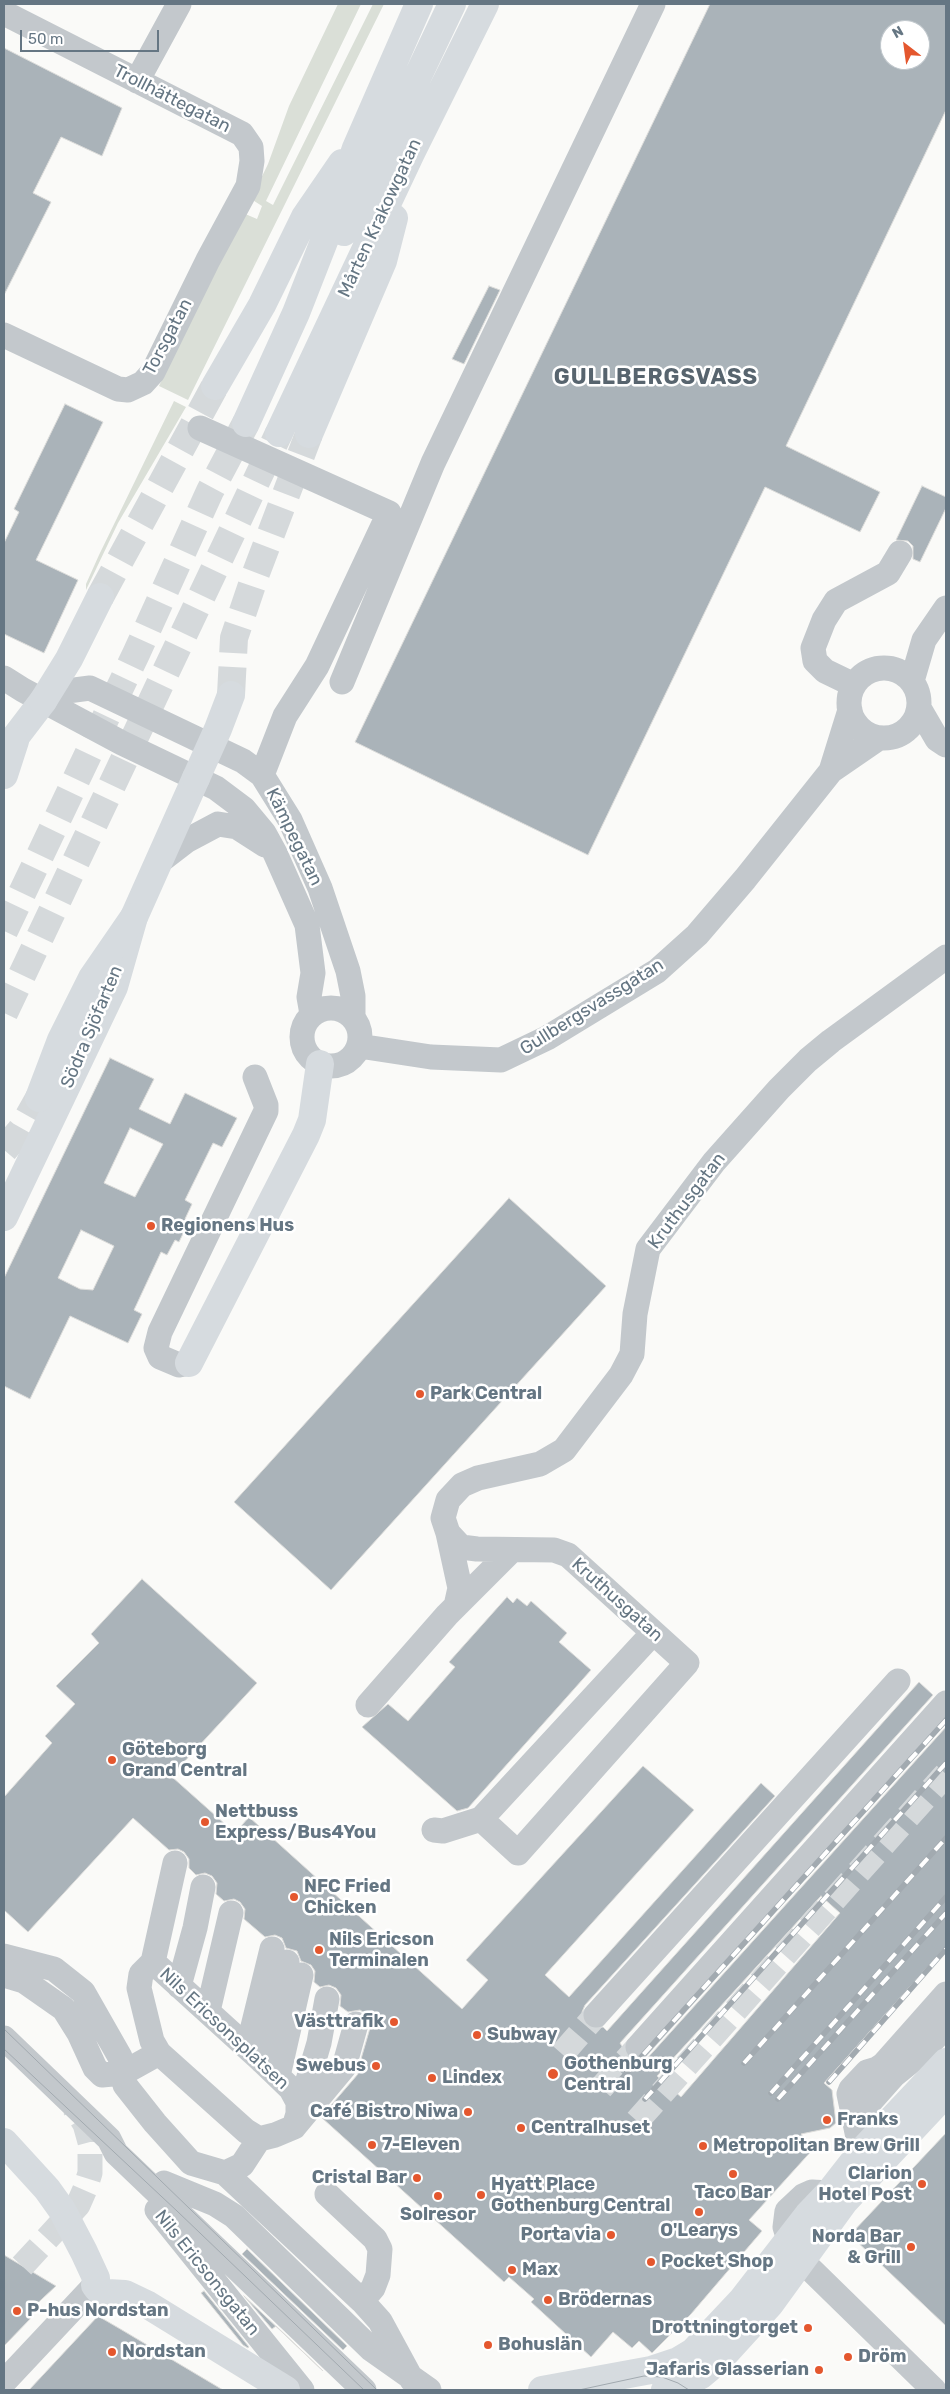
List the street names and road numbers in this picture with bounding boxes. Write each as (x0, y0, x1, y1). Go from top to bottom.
street label: Trollhättegatan (110, 60, 234, 138)
street label: Mårten Krakowgatan (334, 135, 426, 301)
street label: Torsgatan (139, 295, 197, 379)
street label: Kämpegatan (261, 785, 327, 889)
street label: Gullbergsvassgatan (516, 954, 668, 1060)
street label: Södra Sjöfarten (56, 963, 128, 1091)
street label: Kruthusgatan (644, 1149, 730, 1253)
street label: Kruthusgatan (567, 1554, 667, 1646)
street label: Nils Ericsonsplatsen (155, 1964, 293, 2094)
street label: Nils Ericsonsgatan (150, 2206, 264, 2340)

